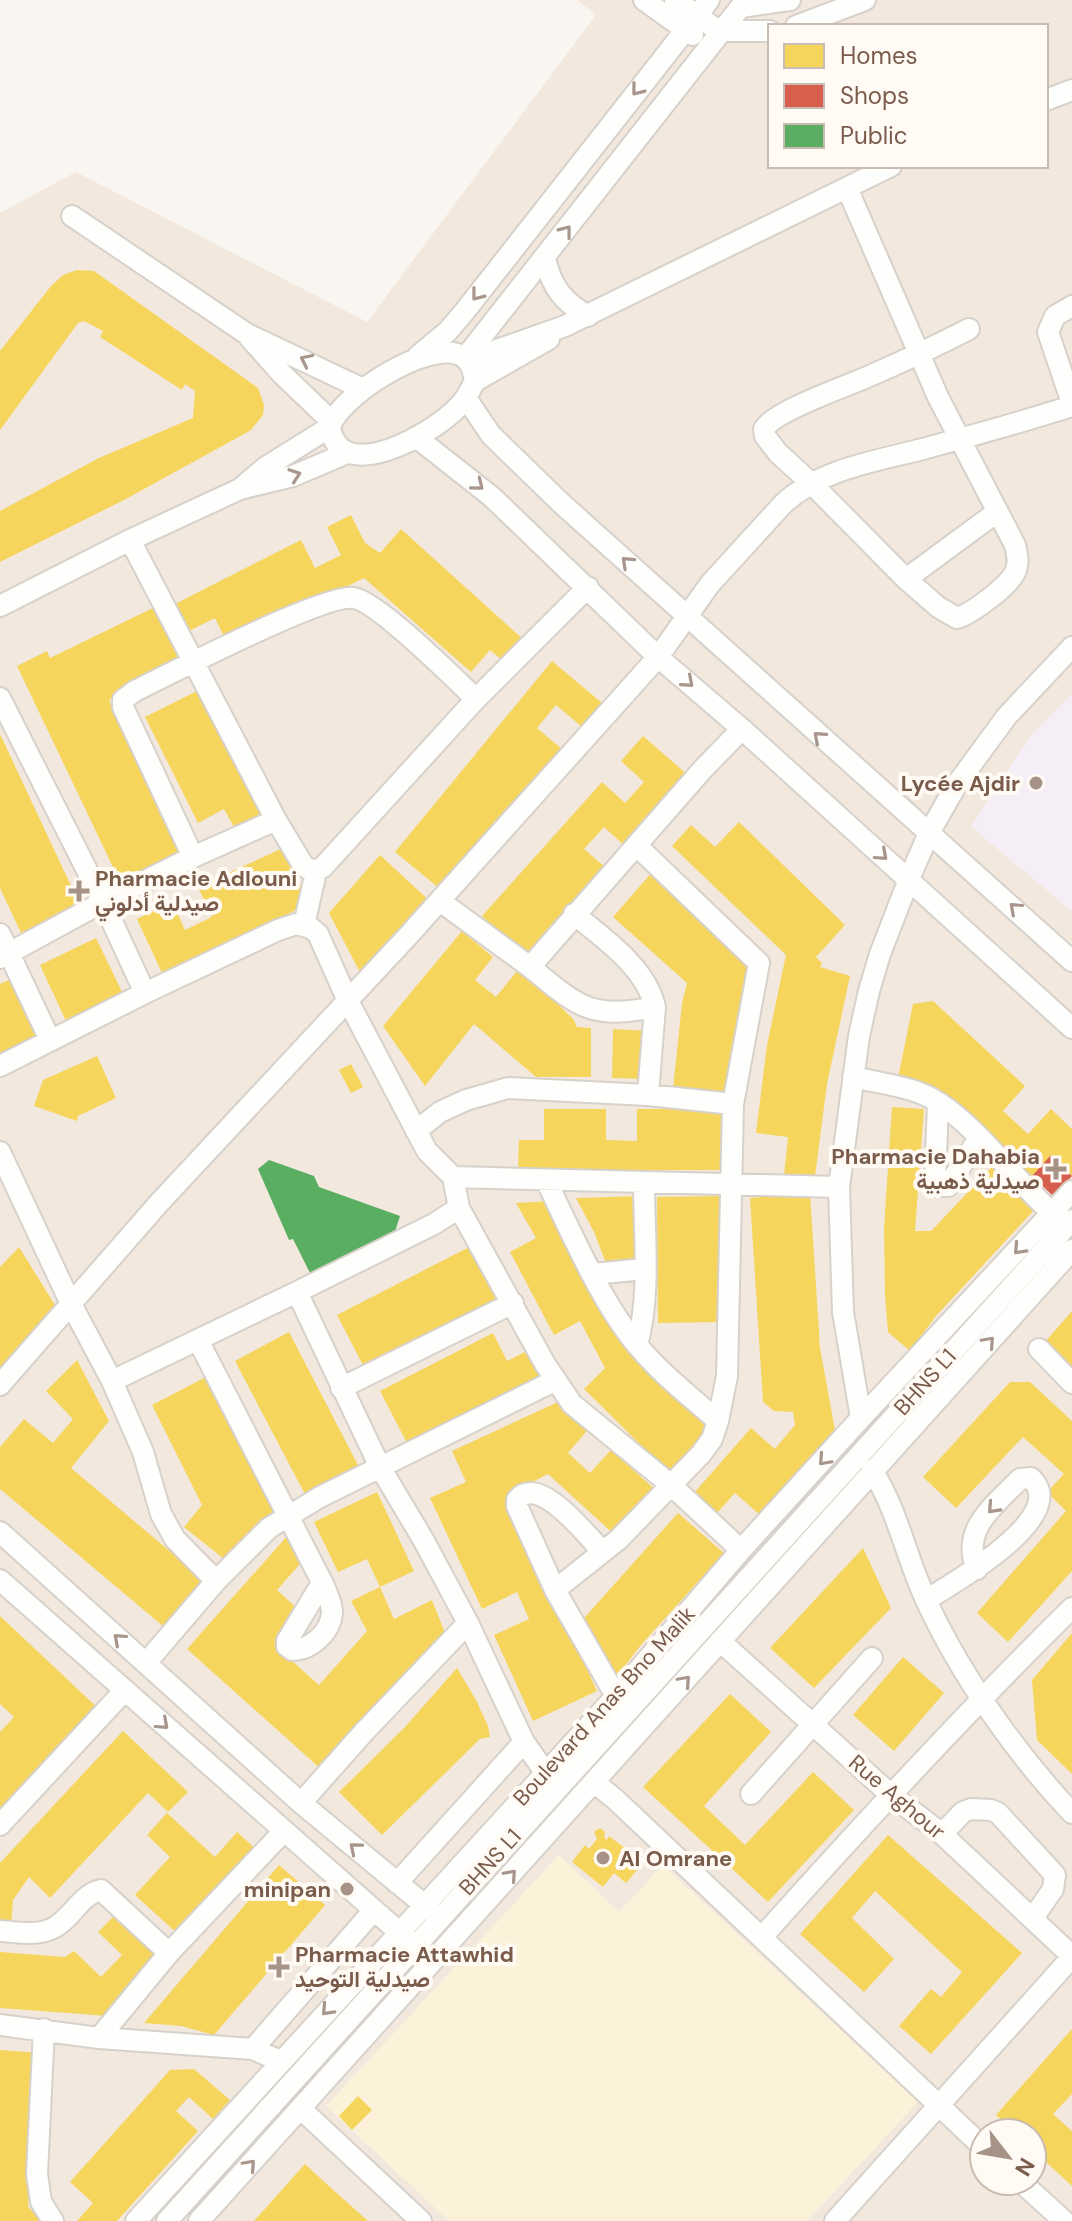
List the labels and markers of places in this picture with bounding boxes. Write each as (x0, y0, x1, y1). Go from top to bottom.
place label: Lycée Ajdir (901, 769, 1020, 798)
marker: Lycée Ajdir (1027, 774, 1045, 792)
place label: Pharmacie Adlouni صيدلية أدلوني (95, 864, 297, 922)
marker: Pharmacie Adlouni صيدلية أدلوني (70, 882, 88, 900)
place label: Pharmacie Dahabia صيدلية ذهبية (831, 1142, 1040, 1196)
marker: Pharmacie Dahabia صيدلية ذهبية (1047, 1160, 1065, 1178)
place label: Al Omrane (619, 1844, 732, 1873)
marker: Al Omrane (594, 1849, 612, 1867)
place label: minipan (244, 1875, 331, 1904)
marker: minipan (338, 1880, 356, 1898)
place label: Pharmacie Attawhid صيدلية التوحيد (295, 1940, 514, 1994)
marker: Pharmacie Attawhid صيدلية التوحيد (270, 1958, 288, 1976)

